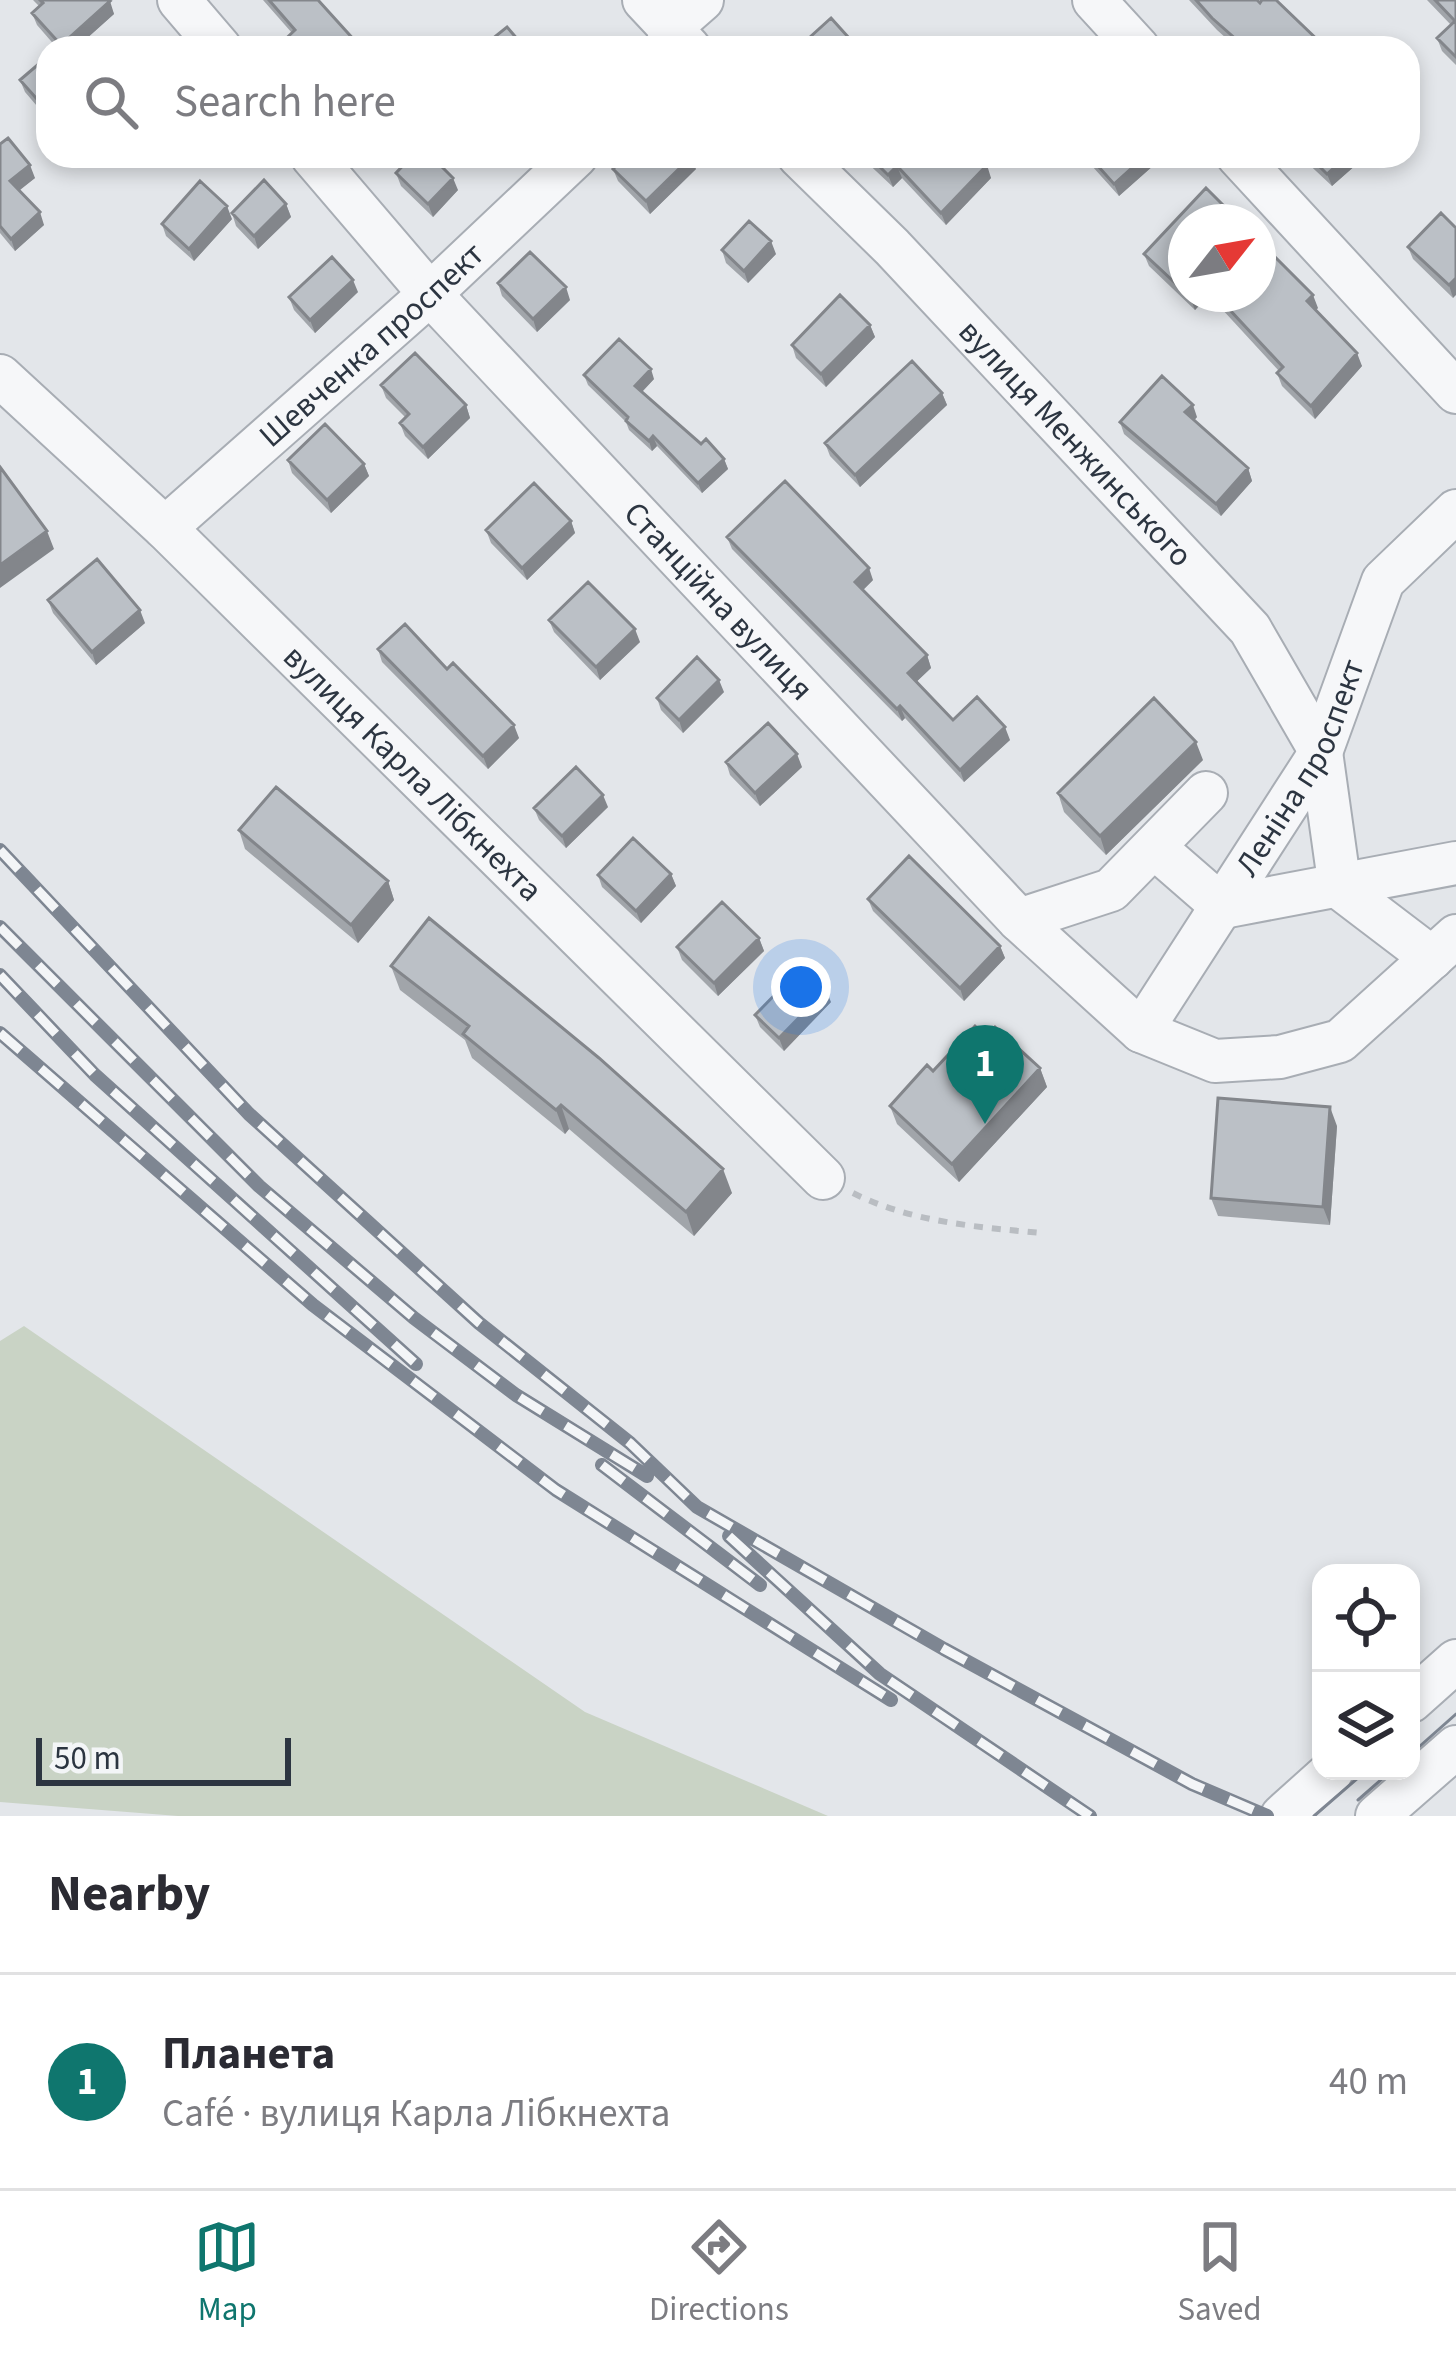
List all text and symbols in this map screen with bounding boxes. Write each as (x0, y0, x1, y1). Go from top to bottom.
search box (36, 36, 1420, 168)
icon: search (78, 69, 144, 135)
text: Search here (174, 70, 396, 134)
north arrow (1168, 204, 1276, 312)
street label: Шевченка проспект (248, 231, 494, 458)
street label: вулиця Менжинського (948, 309, 1204, 577)
street label: Станційна вулиця (613, 491, 824, 711)
street label: вулиця Карла Лібкнехта (273, 634, 553, 912)
street label: Леніна проспект (1224, 652, 1376, 885)
your location (771, 957, 831, 1017)
pin: 1 (946, 1025, 1024, 1124)
map controls (1312, 1564, 1420, 1780)
button: locate (1312, 1564, 1420, 1672)
button: layers (1312, 1672, 1420, 1780)
scale bar (36, 1732, 291, 1785)
text: 50 m (54, 1735, 121, 1782)
text: Nearby (48, 1858, 210, 1930)
text: Планета (162, 2022, 335, 2086)
text: 1 (77, 2054, 97, 2110)
text: 40 m (1329, 2054, 1408, 2110)
text: Café · вулиця Карла Лібкнехта (162, 2086, 671, 2142)
tab: Map (194, 2214, 260, 2333)
tab: Directions (649, 2214, 789, 2333)
tab: Saved (1177, 2214, 1262, 2333)

